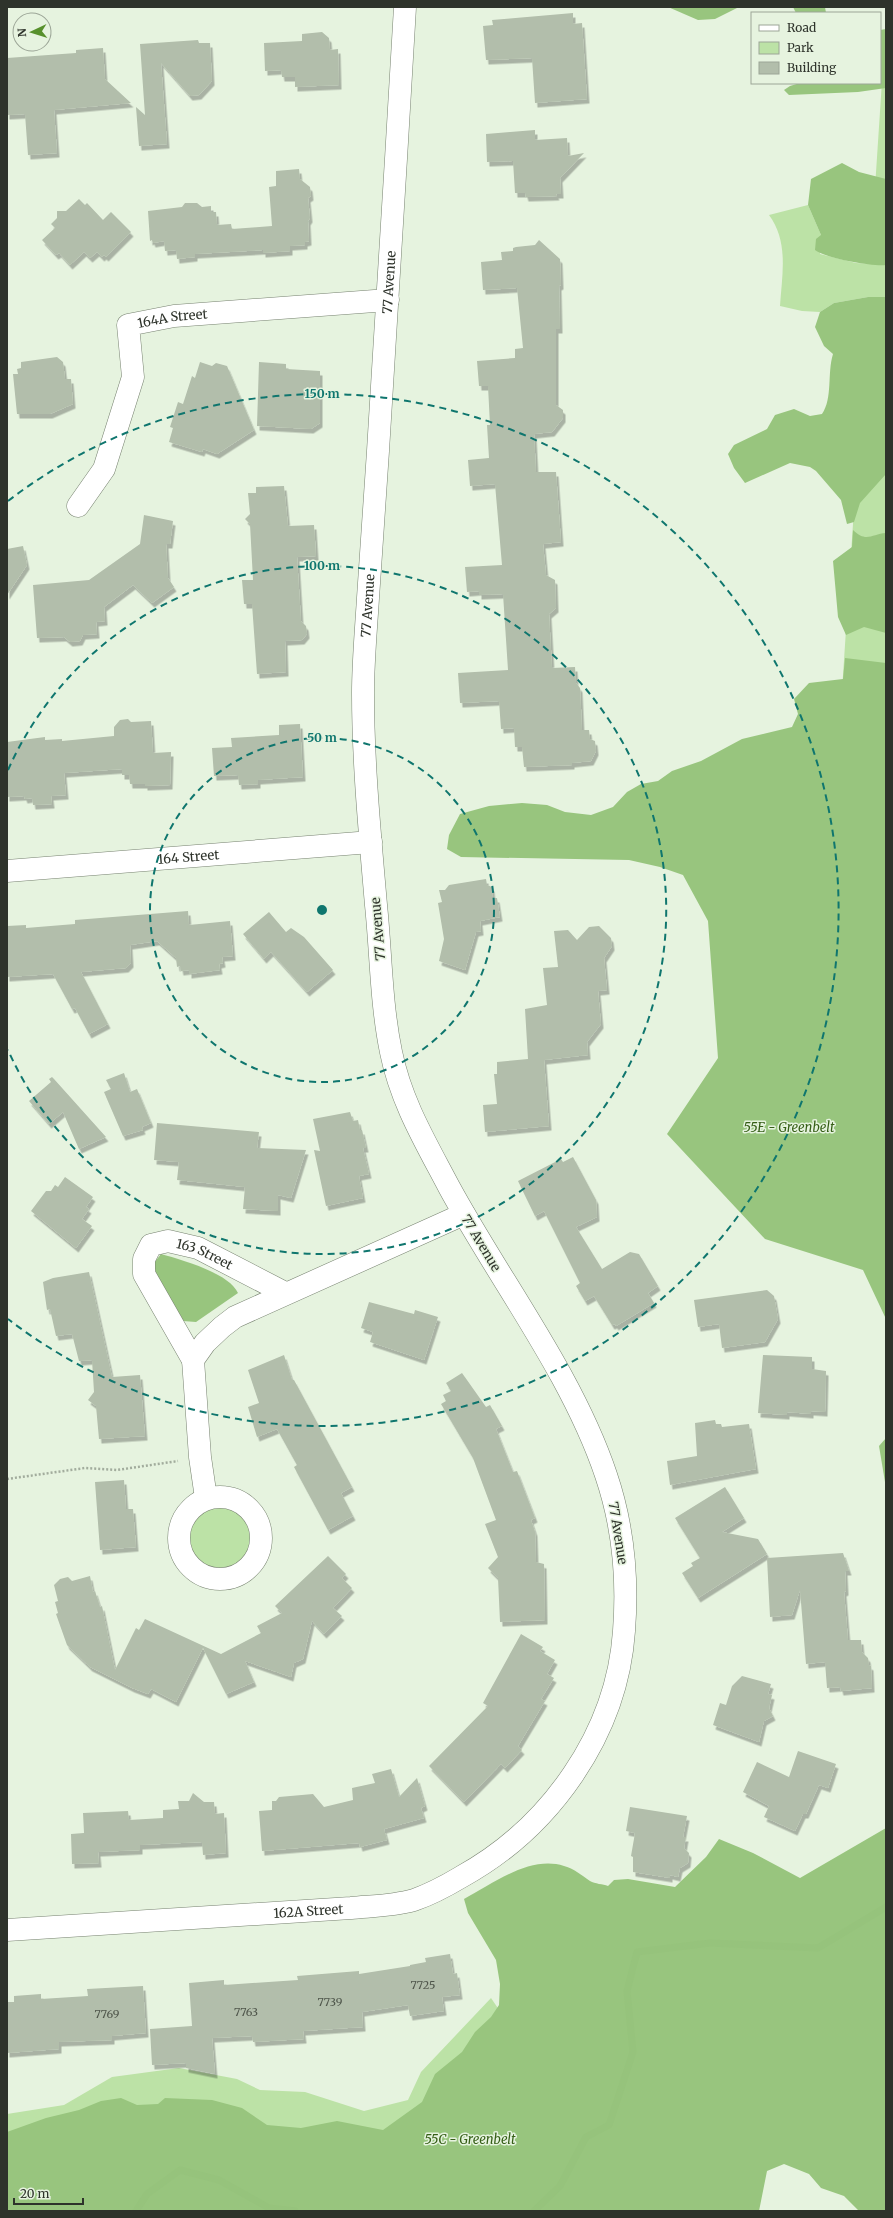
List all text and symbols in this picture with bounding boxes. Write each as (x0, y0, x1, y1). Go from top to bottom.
north arrow (12, 12, 52, 52)
legend (751, 12, 881, 84)
text: Road (787, 20, 816, 35)
text: N (15, 28, 29, 38)
text: Park (787, 40, 814, 55)
text: Building (787, 60, 837, 75)
street label: 77 Avenue (378, 250, 399, 315)
street label: 164A Street (136, 305, 208, 331)
text: 150 m (305, 386, 340, 401)
text: 100 m (304, 558, 340, 573)
street label: 77 Avenue (357, 573, 378, 638)
text: 50 m (307, 730, 337, 745)
street label: 164 Street (157, 846, 220, 867)
street label: 77 Avenue (367, 896, 389, 961)
centre of rings (315, 903, 329, 917)
park label: 55E - Greenbelt (744, 1119, 835, 1136)
street label: 77 Avenue (457, 1211, 505, 1275)
street label: 163 Street (175, 1235, 236, 1273)
street label: 77 Avenue (605, 1500, 631, 1566)
street label: 162A Street (273, 1900, 344, 1921)
house number: 7725 (411, 1978, 435, 1992)
house number: 7739 (318, 1995, 343, 2009)
house number: 7763 (234, 2005, 258, 2019)
house number: 7769 (95, 2007, 120, 2021)
park label: 55C - Greenbelt (424, 2131, 516, 2148)
scale bar (14, 2180, 83, 2206)
text: 20 m (20, 2186, 49, 2201)

